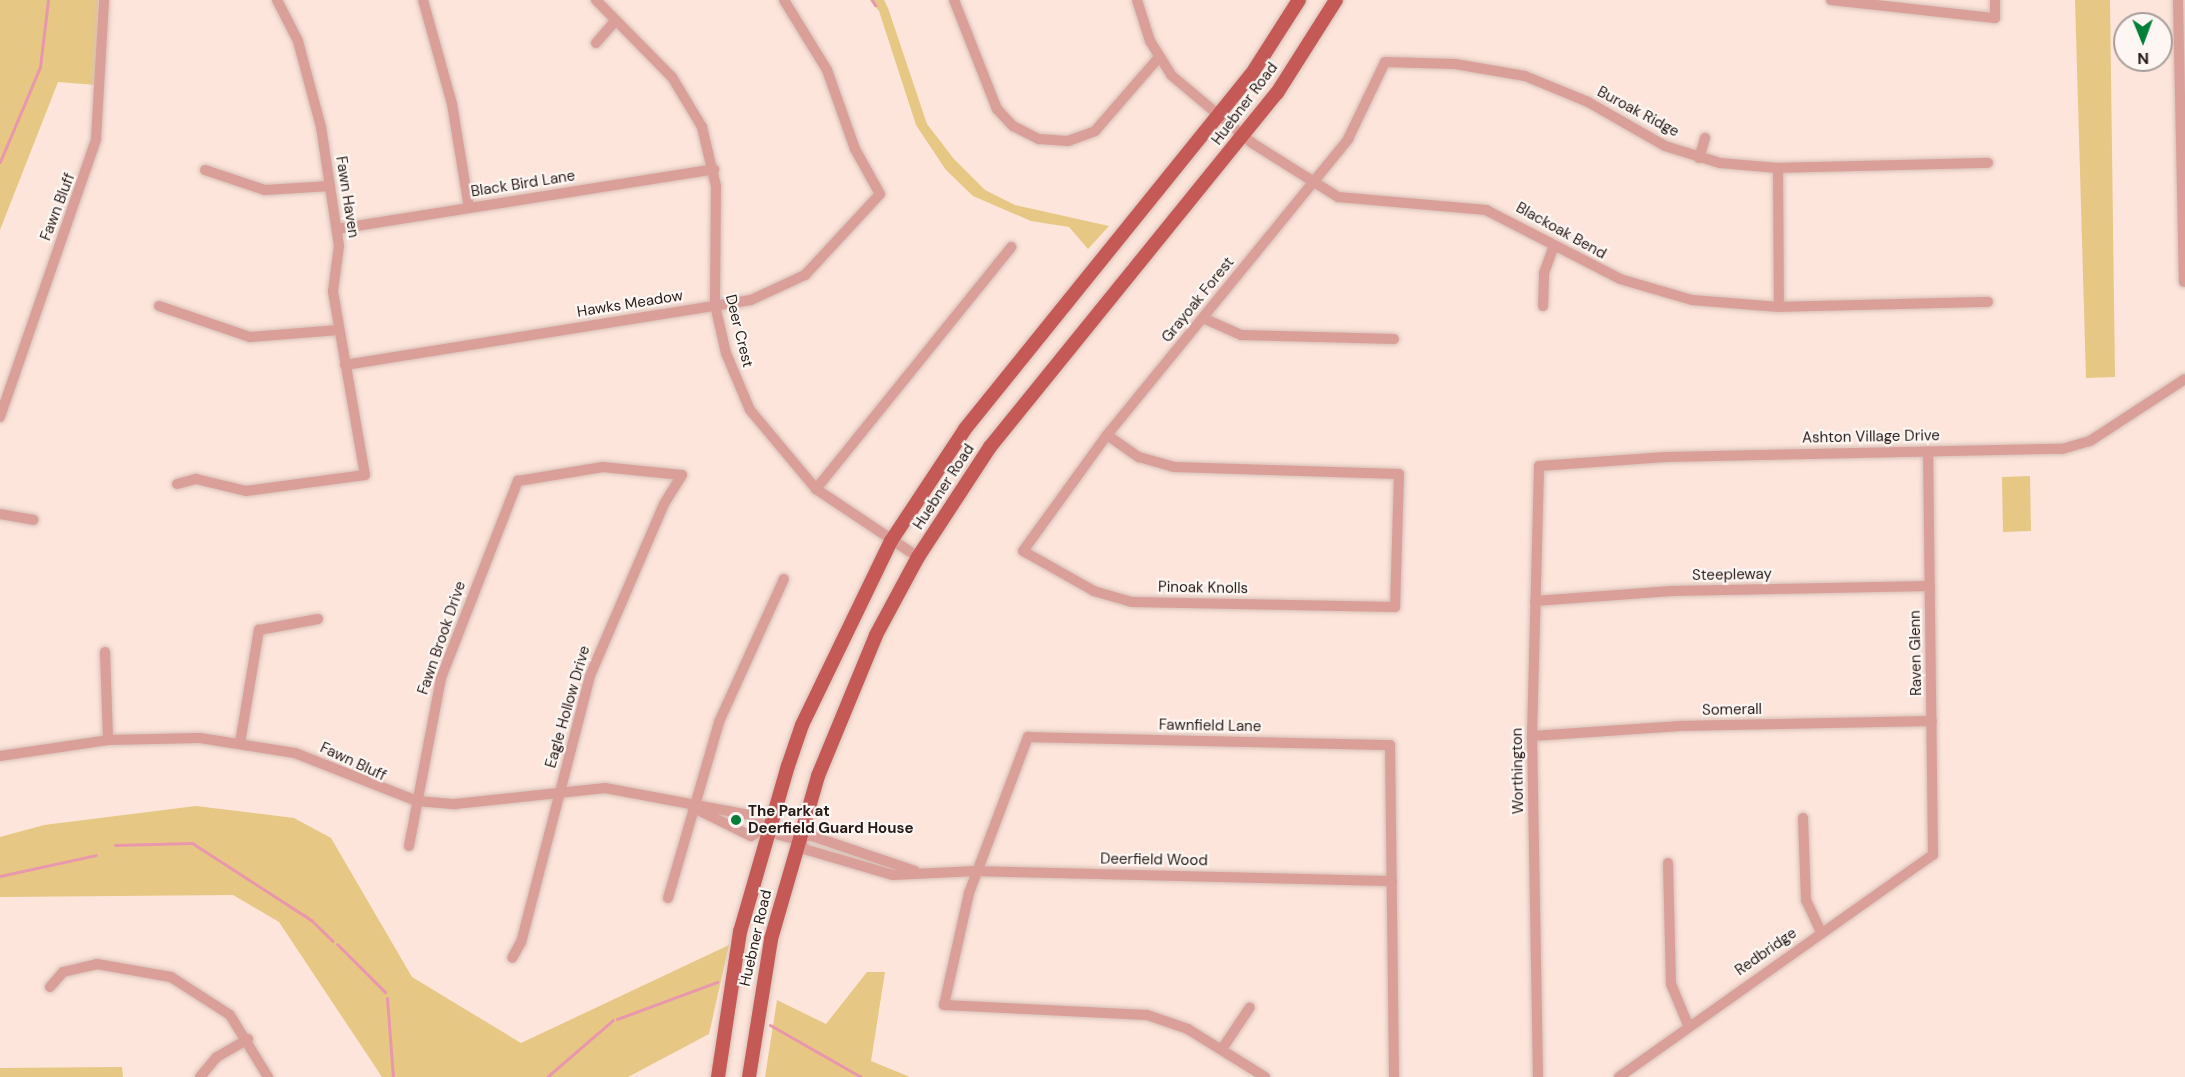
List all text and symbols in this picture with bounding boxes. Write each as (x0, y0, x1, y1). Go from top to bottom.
north arrow (2113, 12, 2173, 72)
text: N (2137, 48, 2149, 69)
street label: Huebner Road (1208, 59, 1282, 149)
street label: Buroak Ridge (1594, 83, 1682, 141)
street label: Fawn Haven (332, 155, 362, 239)
street label: Black Bird Lane (470, 167, 576, 201)
street label: Fawn Bluff (37, 171, 79, 243)
street label: Blackoak Bend (1513, 199, 1609, 263)
street label: Grayoak Forest (1158, 254, 1238, 346)
street label: Hawks Meadow (576, 287, 684, 321)
street label: Deer Crest (721, 293, 757, 369)
street label: Ashton Village Drive (1802, 427, 1940, 447)
street label: Huebner Road (910, 441, 978, 533)
street label: Steepleway (1692, 565, 1772, 585)
street label: Pinoak Knolls (1158, 578, 1248, 598)
street label: Fawn Brook Drive (414, 579, 470, 697)
street label: Raven Glenn (1906, 610, 1926, 696)
street label: Eagle Hollow Drive (542, 644, 594, 770)
street label: Somerall (1702, 700, 1762, 720)
street label: Fawnfield Lane (1159, 716, 1261, 736)
street label: Worthington (1508, 728, 1528, 814)
street label: Fawn Bluff (317, 739, 389, 785)
place label: The Park at Deerfield Guard House (748, 802, 914, 837)
marker: The Park at Deerfield Guard House (729, 813, 743, 827)
street label: Deerfield Wood (1100, 850, 1208, 870)
street label: Huebner Road (736, 888, 776, 988)
street label: Redbridge (1732, 924, 1800, 980)

